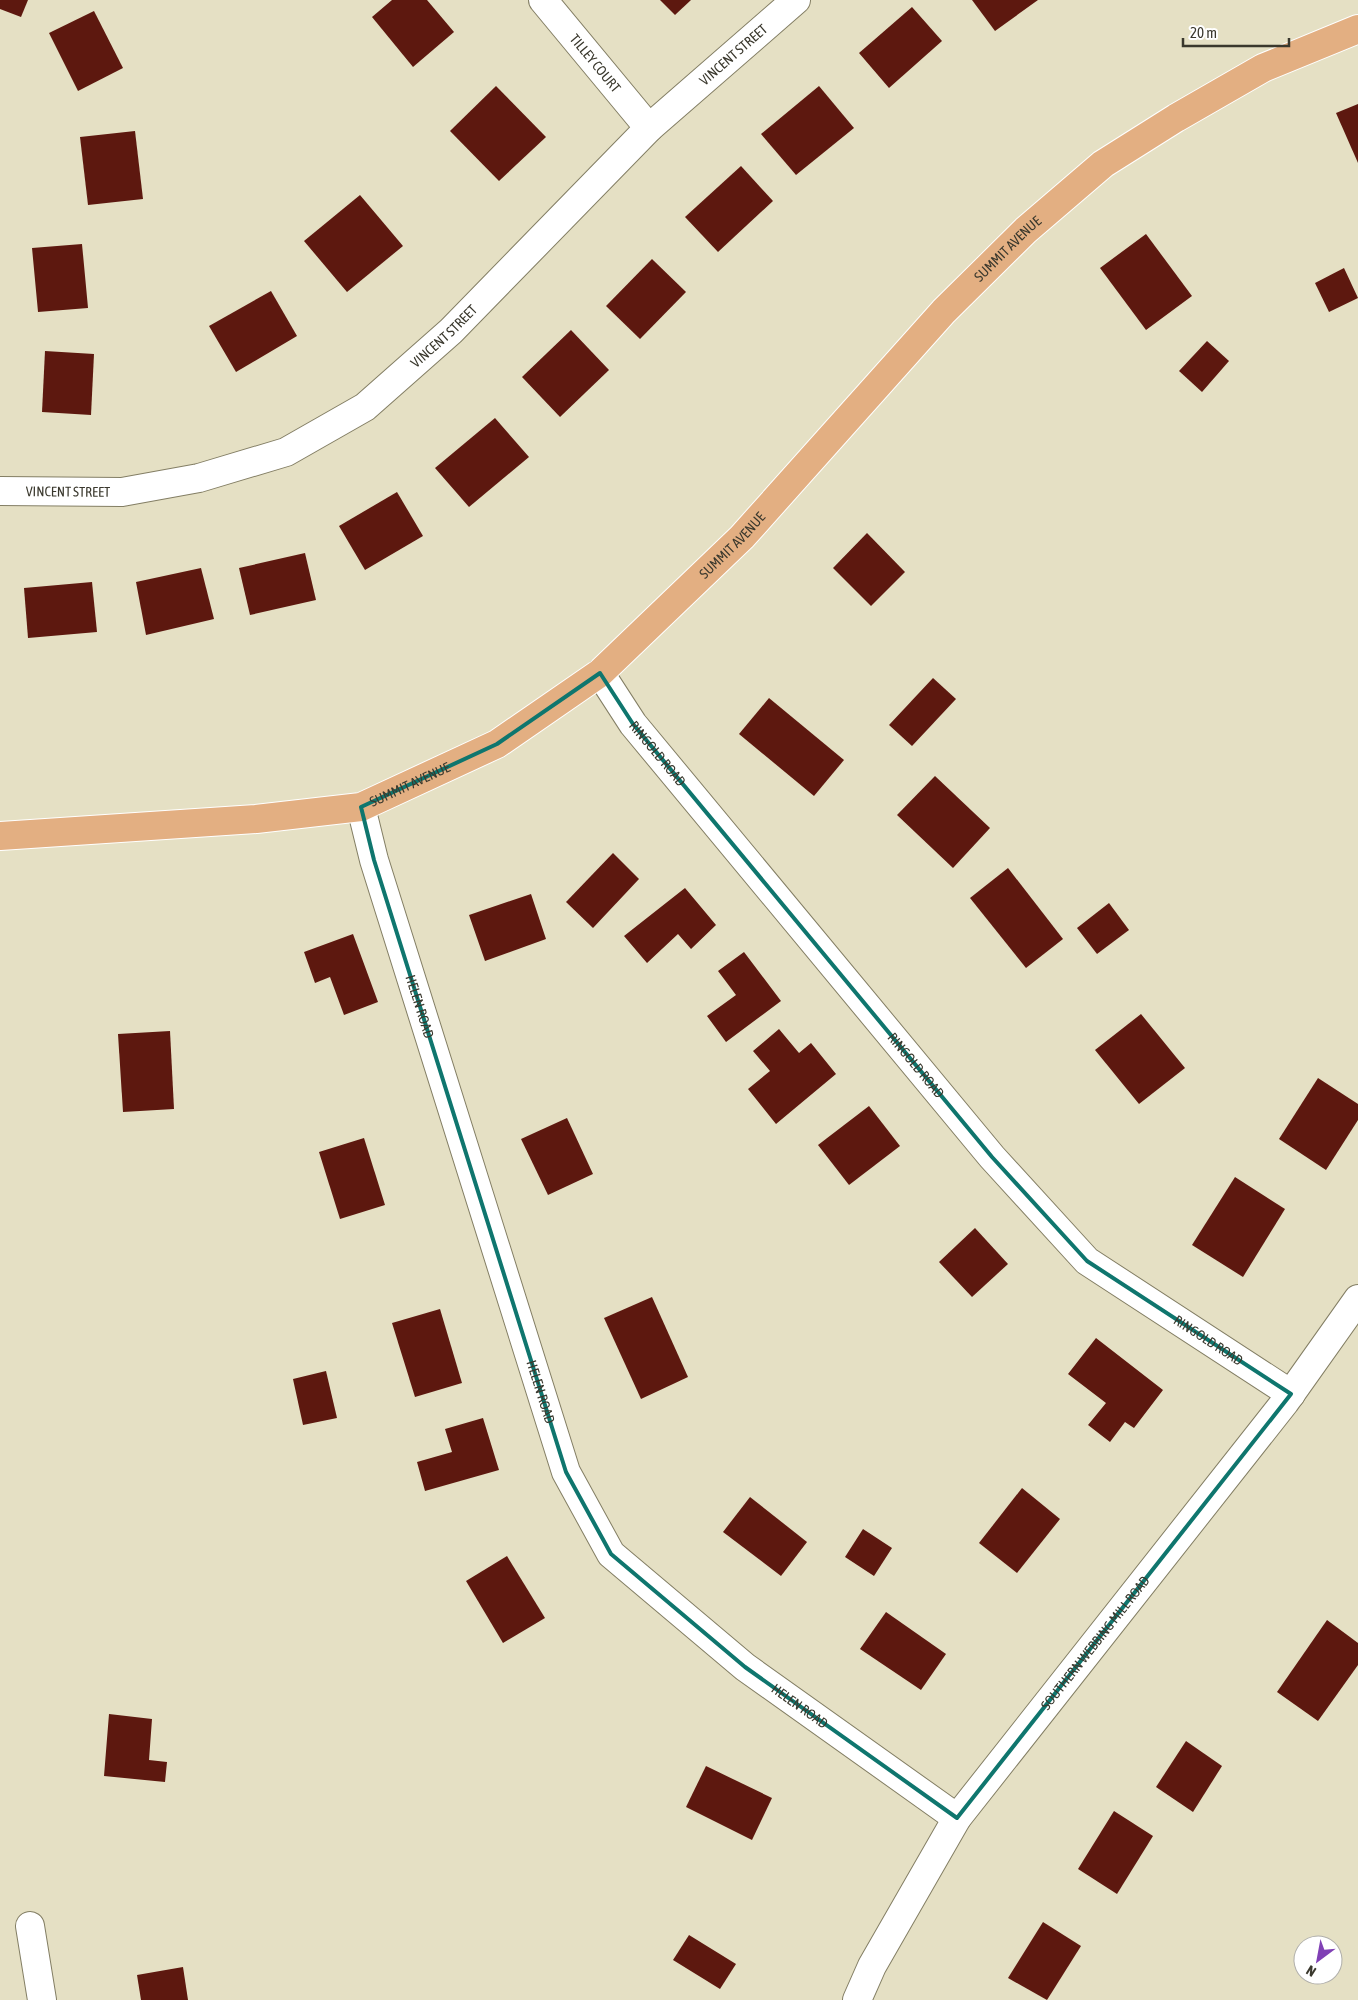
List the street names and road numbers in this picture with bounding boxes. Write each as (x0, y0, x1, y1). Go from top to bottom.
street label: VINCENT STREET (696, 21, 770, 88)
street label: TILLEY COURT (567, 31, 624, 95)
street label: SUMMIT AVENUE (971, 213, 1044, 285)
street label: VINCENT STREET (407, 301, 480, 371)
street label: VINCENT STREET (26, 483, 110, 500)
street label: SUMMIT AVENUE (696, 509, 768, 582)
street label: RINGOLD ROAD (626, 718, 689, 789)
street label: SUMMIT AVENUE (367, 759, 452, 810)
street label: HELEN ROAD (402, 973, 437, 1040)
street label: RINGOLD ROAD (884, 1030, 948, 1101)
street label: RINGOLD ROAD (1171, 1312, 1246, 1369)
street label: HELEN ROAD (523, 1358, 558, 1426)
street label: SOUTHERN WEBBING MILL ROAD (1038, 1573, 1153, 1713)
street label: HELEN ROAD (768, 1680, 831, 1732)

